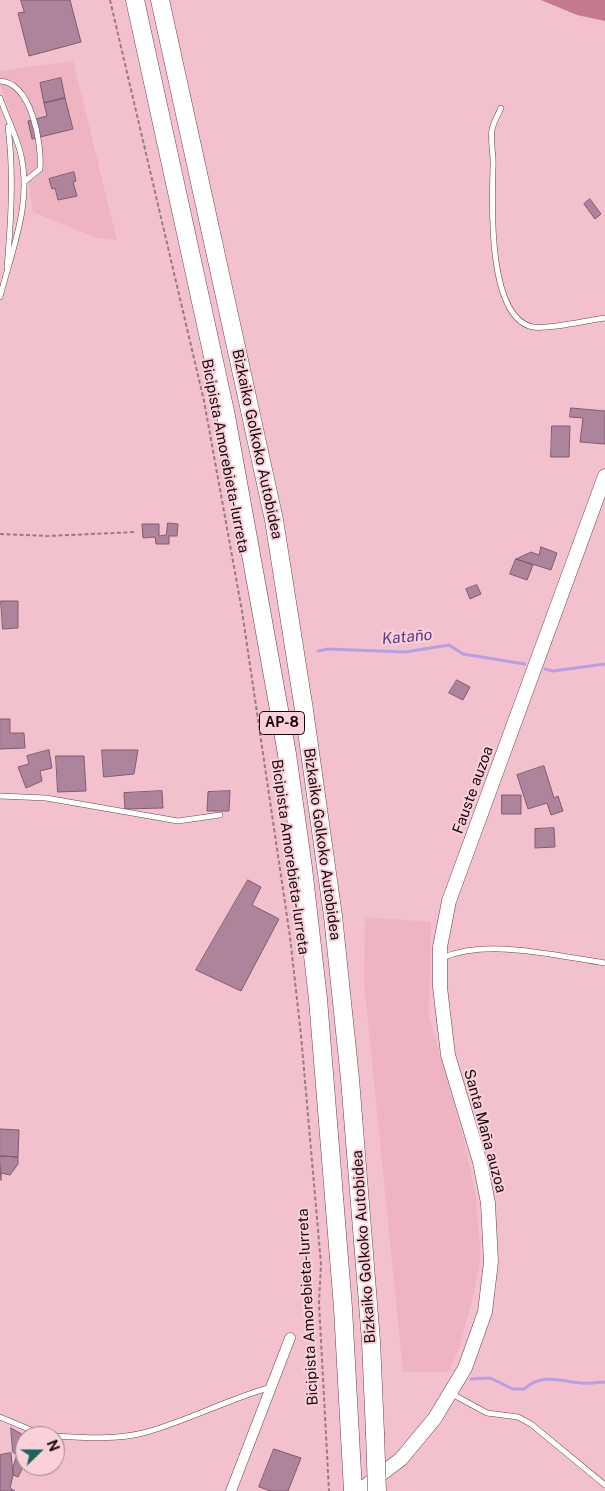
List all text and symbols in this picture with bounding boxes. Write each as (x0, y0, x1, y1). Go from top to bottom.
street label: Bizkaiko Golkoko Autobidea (228, 347, 286, 541)
street label: Bicipista Amorebieta-Iurreta (197, 357, 253, 555)
water label: Kataño (381, 625, 433, 649)
road number: AP-8 (260, 711, 304, 734)
street label: Fauste auzoa (449, 744, 497, 836)
street label: Bizkaiko Golkoko Autobidea (300, 747, 344, 941)
street label: Bicipista Amorebieta-Iurreta (267, 758, 313, 956)
street label: Santa Maña auzoa (460, 1067, 510, 1195)
street label: Bizkaiko Golkoko Autobidea (348, 1150, 380, 1344)
street label: Bicipista Amorebieta-Iurreta (294, 1208, 322, 1406)
north arrow (15, 1426, 65, 1476)
text: N (44, 1438, 62, 1454)

